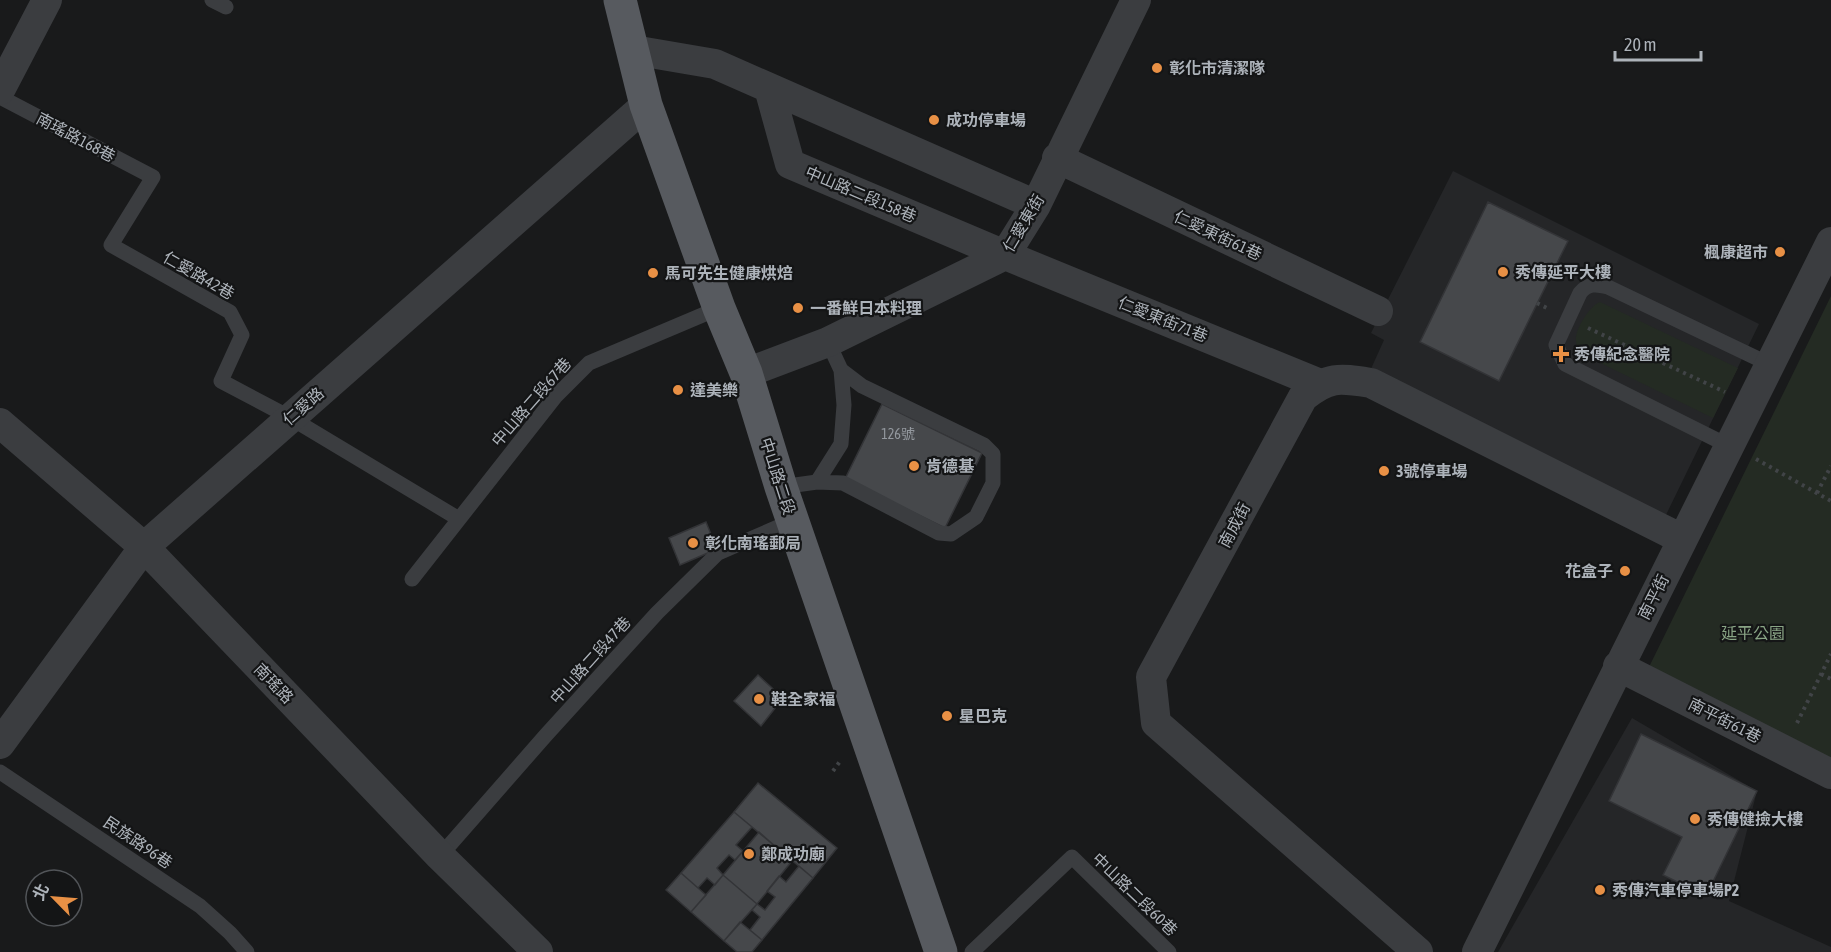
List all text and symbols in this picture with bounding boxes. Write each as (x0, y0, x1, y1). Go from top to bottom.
scale bar (1615, 24, 1700, 62)
text: 20 m (1624, 34, 1656, 55)
place label: 彰化市清潔隊 (1169, 59, 1265, 77)
marker: 彰化市清潔隊 (1150, 61, 1164, 75)
street label: 南瑤路168巷 (34, 109, 118, 165)
place label: 成功停車場 (946, 111, 1026, 129)
marker: 成功停車場 (927, 113, 941, 127)
street label: 中山路二段158巷 (803, 163, 919, 225)
street label: 仁愛東街 (999, 191, 1047, 255)
street label: 仁愛東街61巷 (1171, 207, 1265, 263)
place label: 楓康超市 (1704, 243, 1768, 261)
marker: 楓康超市 (1773, 245, 1787, 259)
street label: 仁愛路42巷 (160, 247, 238, 303)
place label: 秀傳延平大樓 (1515, 263, 1611, 281)
place label: 馬可先生健康烘焙 (665, 264, 793, 282)
marker: 秀傳延平大樓 (1496, 265, 1510, 279)
marker: 馬可先生健康烘焙 (646, 266, 660, 280)
street label: 仁愛東街71巷 (1116, 293, 1210, 345)
place label: 一番鮮日本料理 (810, 299, 922, 317)
marker: 一番鮮日本料理 (791, 301, 805, 315)
marker: 秀傳紀念醫院 (1552, 345, 1570, 363)
place label: 秀傳紀念醫院 (1574, 345, 1670, 363)
street label: 中山路二段67巷 (488, 354, 574, 450)
place label: 達美樂 (690, 381, 738, 399)
street label: 仁愛路 (279, 383, 327, 429)
marker: 達美樂 (671, 383, 685, 397)
house number: 126號 (881, 426, 915, 442)
street label: 中山路二段 (757, 435, 799, 517)
place label: 肯德基 (926, 457, 975, 475)
marker: 肯德基 (907, 459, 921, 473)
place label: 3號停車場 (1396, 462, 1468, 480)
marker: 3號停車場 (1377, 464, 1391, 478)
street label: 南成街 (1215, 500, 1253, 550)
place label: 彰化南瑤郵局 (705, 534, 801, 552)
marker: 彰化南瑤郵局 (686, 536, 700, 550)
place label: 花盒子 (1565, 562, 1613, 580)
marker: 花盒子 (1618, 564, 1632, 578)
street label: 南平街 (1634, 572, 1672, 622)
street label: 中山路二段47巷 (546, 613, 634, 707)
park label: 延平公園 (1721, 624, 1785, 642)
street label: 南瑤路 (251, 659, 297, 707)
place label: 鞋全家福 (771, 690, 835, 708)
marker: 鞋全家福 (752, 692, 766, 706)
street label: 南平街61巷 (1686, 694, 1764, 746)
place label: 星巴克 (959, 707, 1007, 725)
marker: 星巴克 (940, 709, 954, 723)
place label: 秀傳健撿大樓 (1707, 810, 1803, 828)
street label: 民族路96巷 (100, 812, 176, 872)
marker: 秀傳健撿大樓 (1688, 812, 1702, 826)
place label: 鄭成功廟 (761, 845, 825, 863)
marker: 鄭成功廟 (742, 847, 756, 861)
street label: 中山路二段60巷 (1089, 849, 1181, 939)
north arrow (24, 868, 84, 928)
text: 北 (29, 881, 52, 903)
place label: 秀傳汽車停車場P2 (1612, 881, 1739, 899)
marker: 秀傳汽車停車場P2 (1593, 883, 1607, 897)

